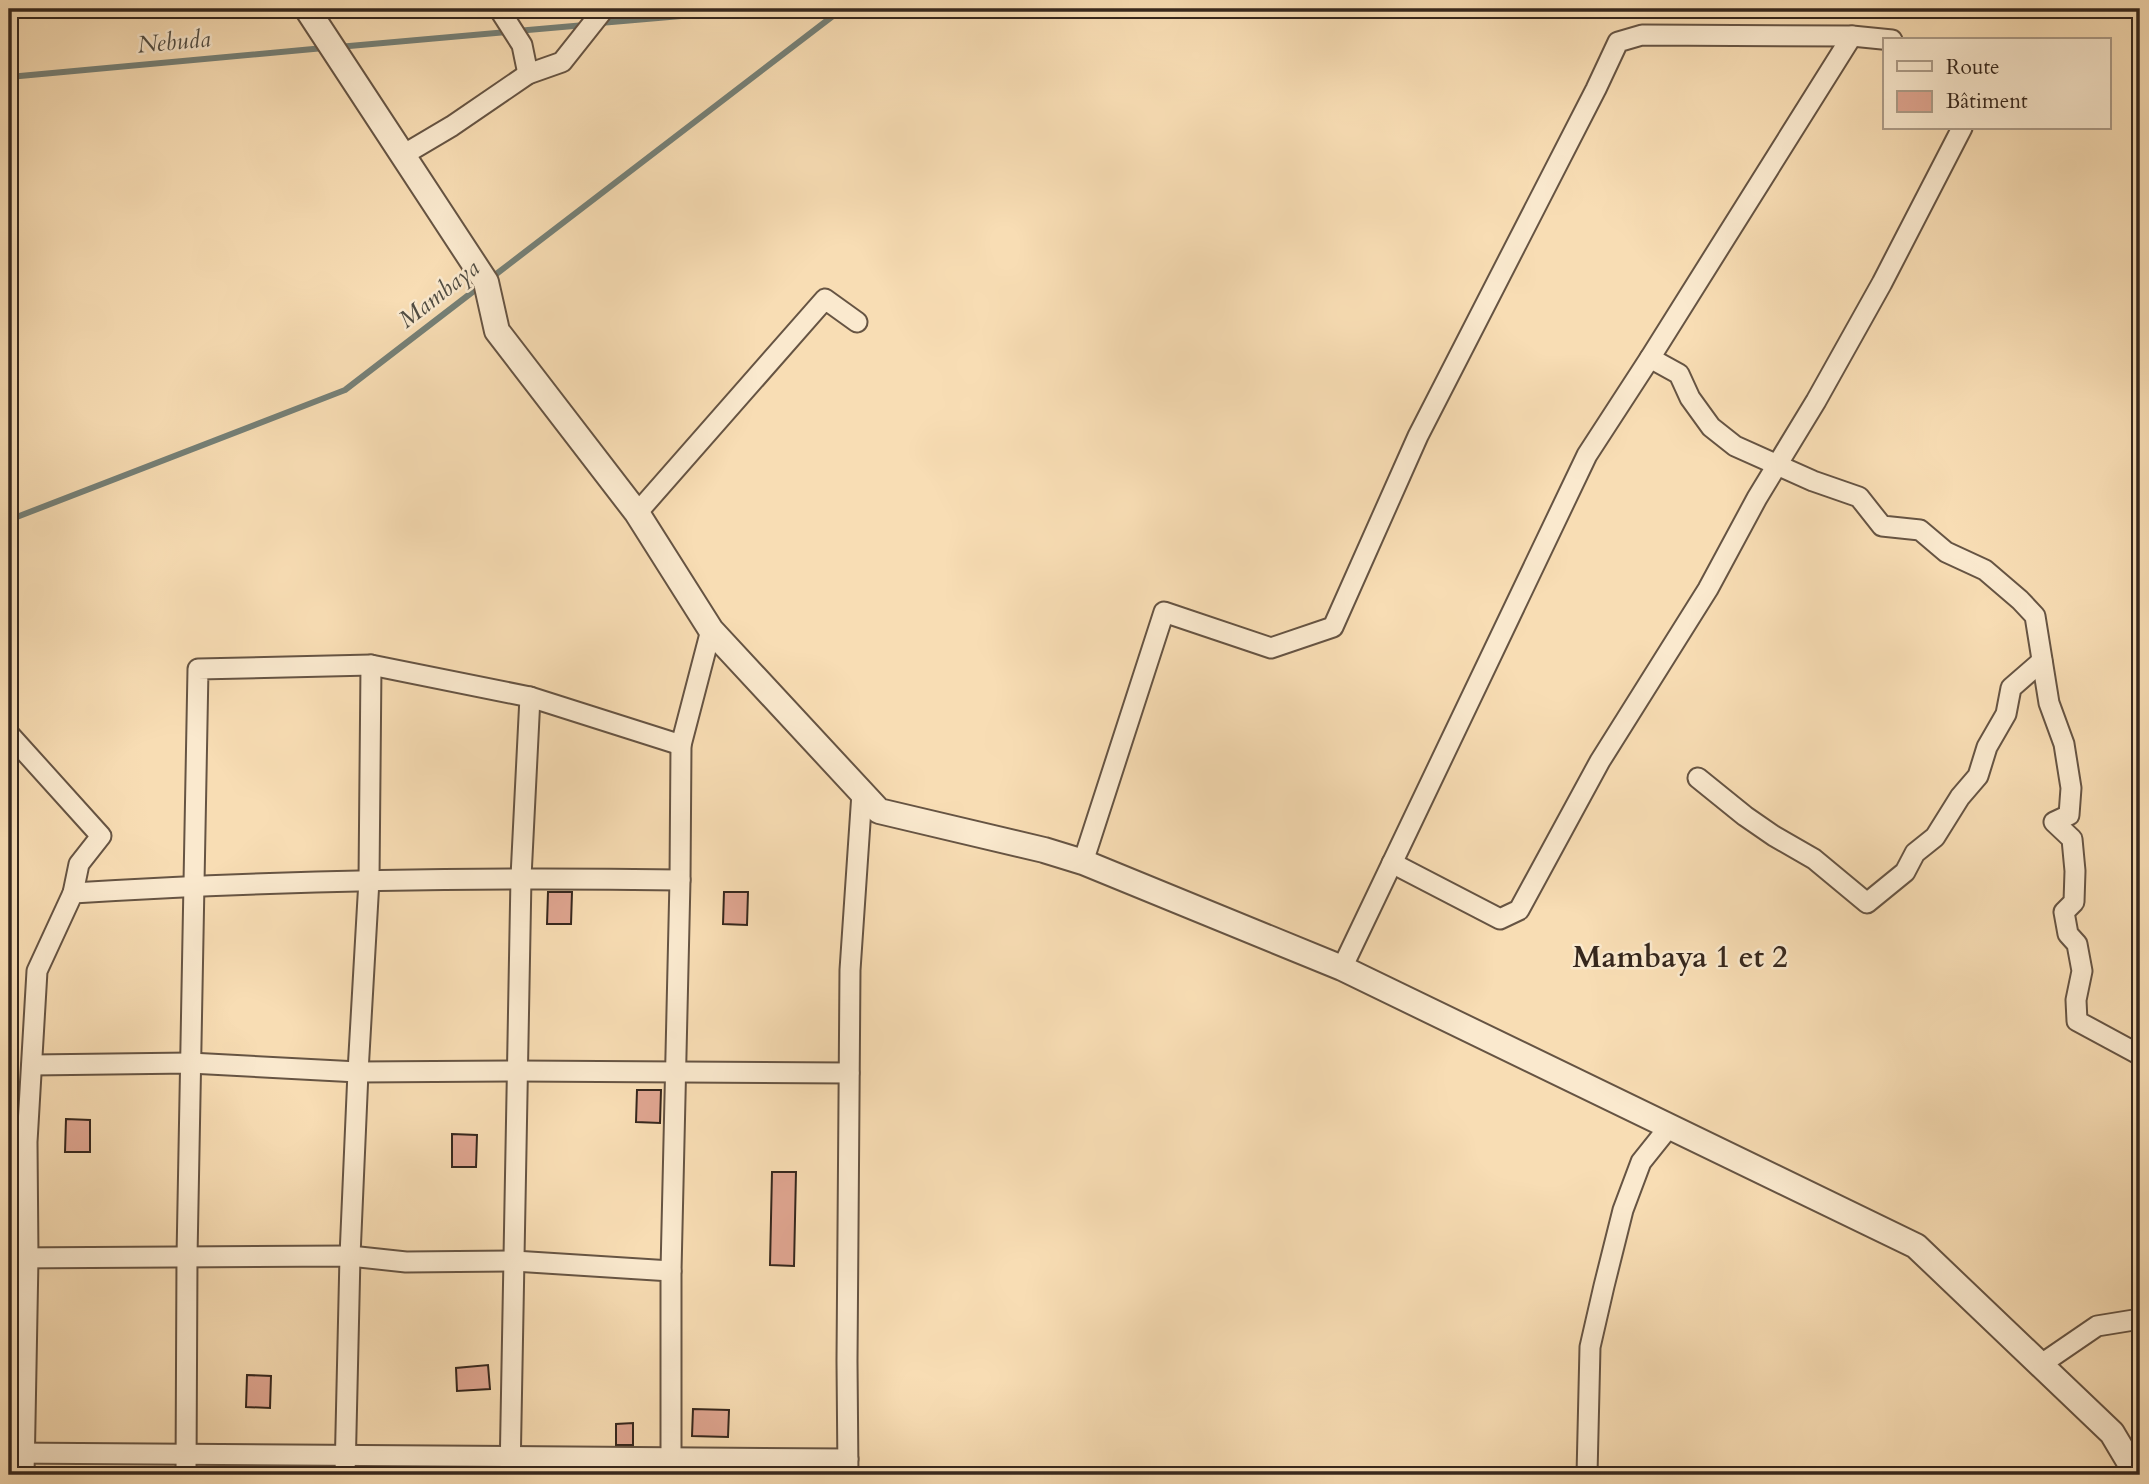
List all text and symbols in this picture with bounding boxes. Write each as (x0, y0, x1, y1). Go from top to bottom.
water label: Nebuda (136, 22, 212, 62)
legend (1883, 38, 2110, 130)
text: Route (1946, 53, 2000, 82)
text: Bâtiment (1946, 87, 2028, 116)
water label: Mambaya (392, 252, 487, 336)
district label: Mambaya 1 et 2 (1572, 937, 1788, 978)

